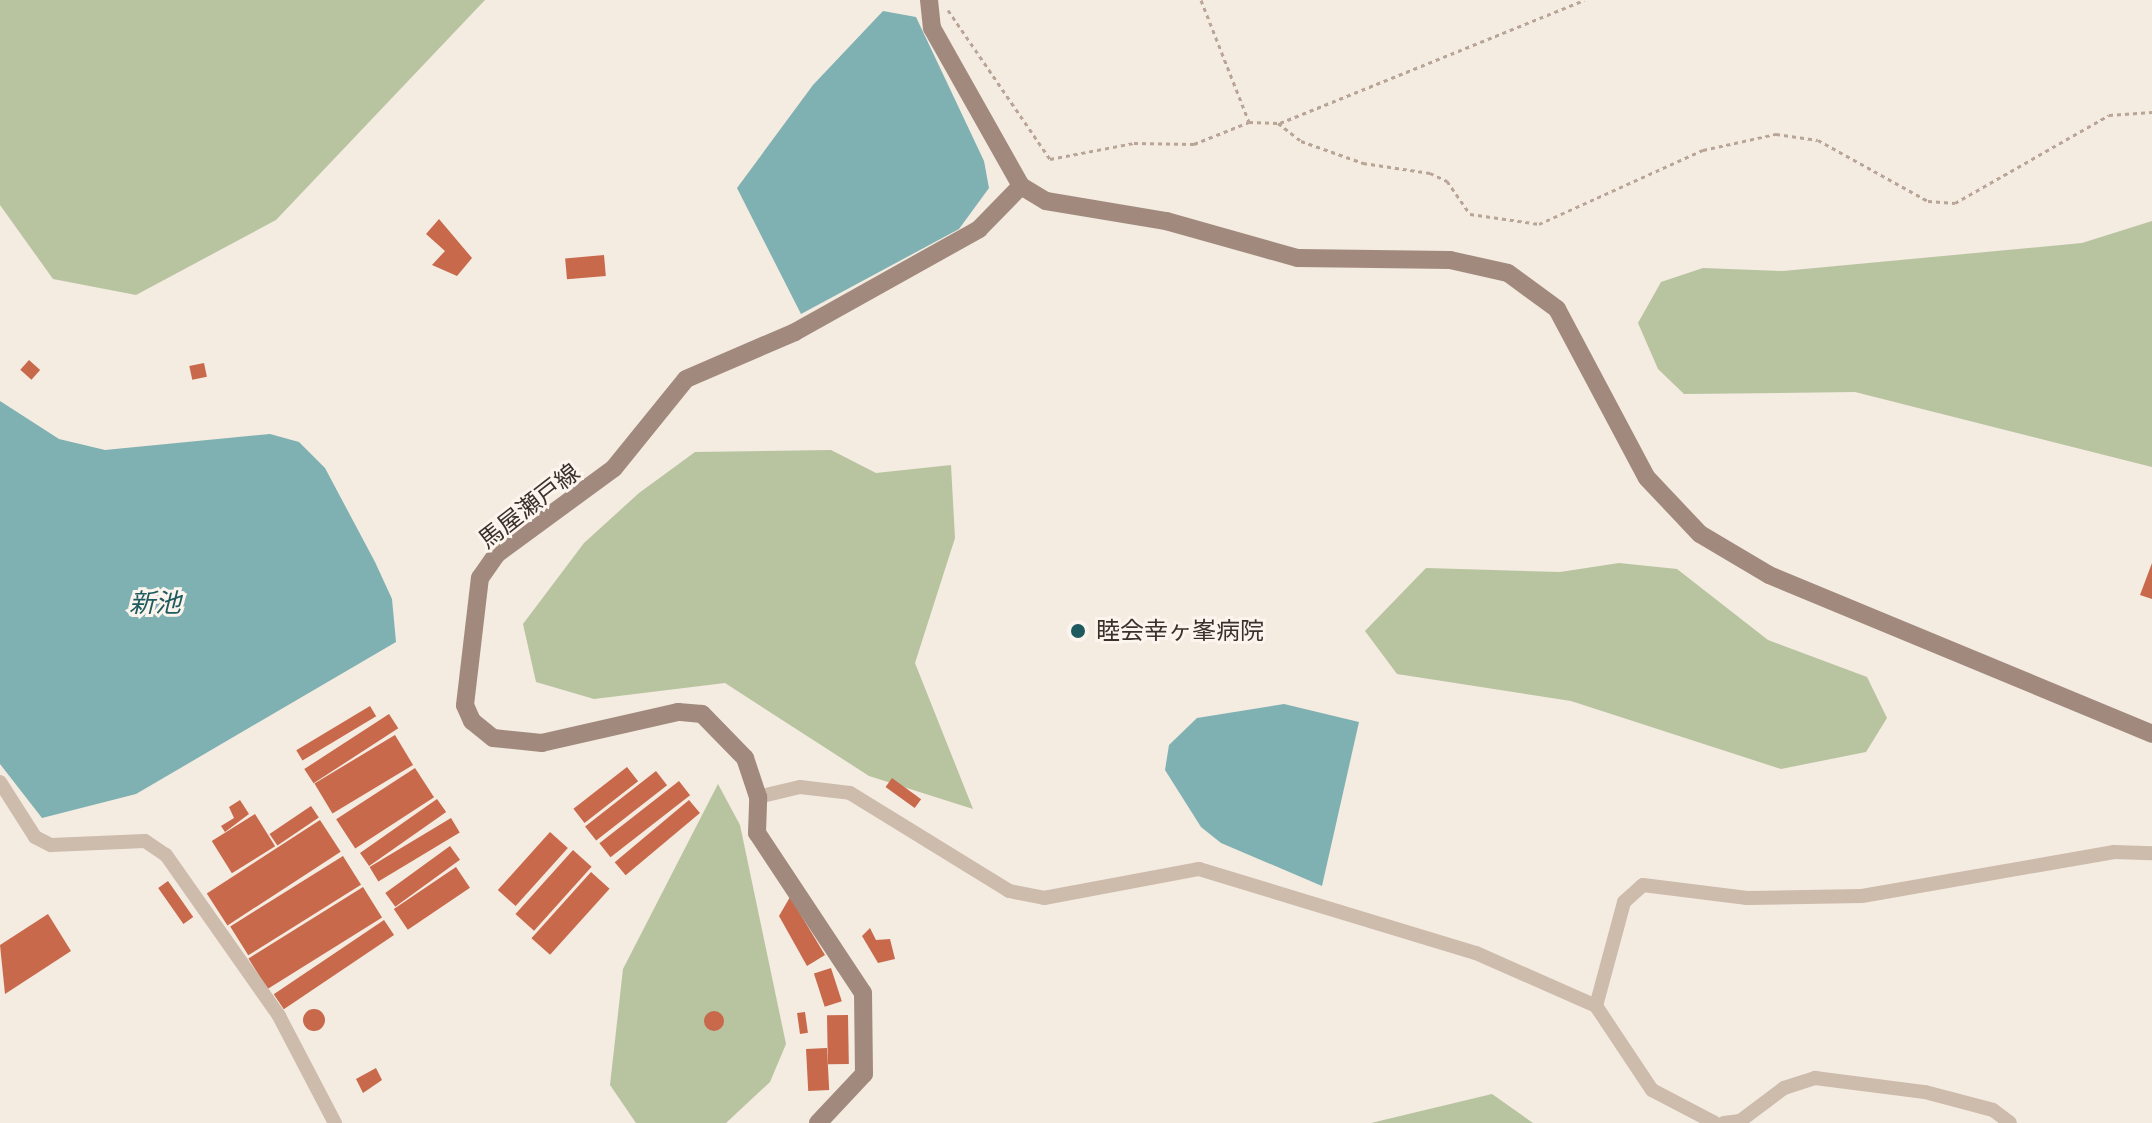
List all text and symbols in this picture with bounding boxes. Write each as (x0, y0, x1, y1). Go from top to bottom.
street label: 馬屋瀬戸線 (473, 458, 585, 554)
water label: 新池 (129, 587, 181, 619)
place label: 睦会幸ヶ峯病院 (1096, 617, 1264, 645)
marker: 睦会幸ヶ峯病院 (1067, 620, 1089, 642)

